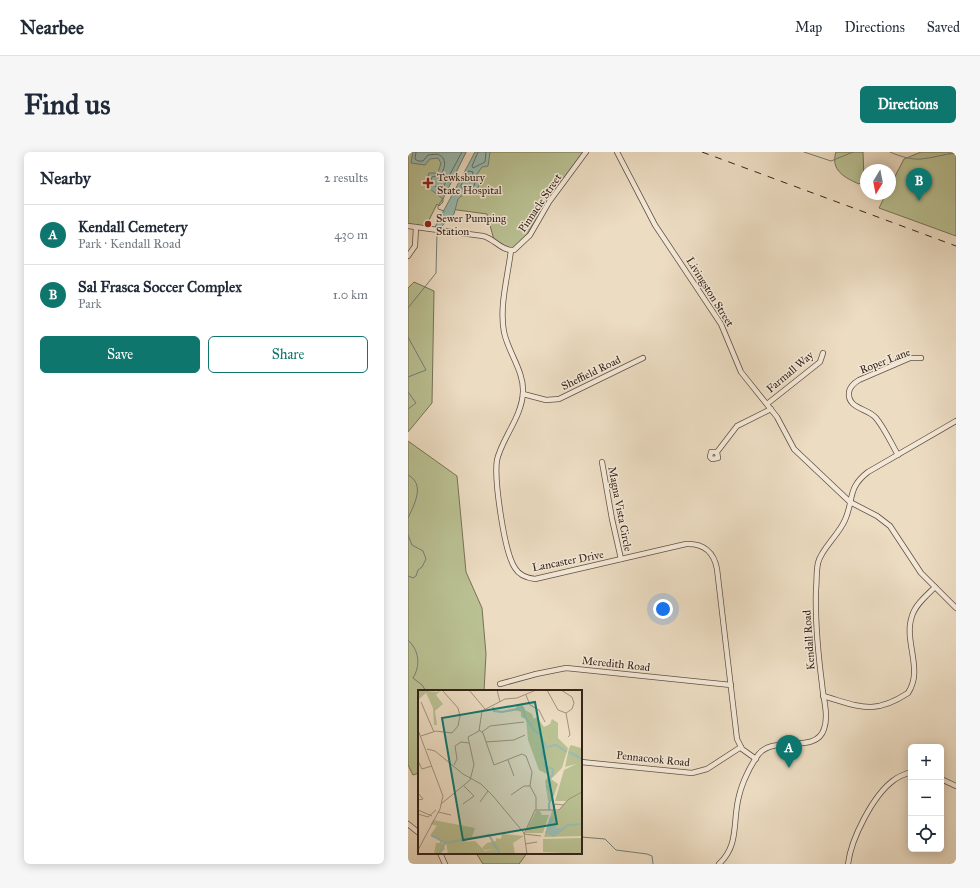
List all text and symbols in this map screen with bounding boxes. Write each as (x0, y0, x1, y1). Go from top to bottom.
text: Nearbee (20, 16, 84, 39)
text: Map (795, 19, 822, 36)
text: Directions (844, 19, 905, 36)
text: Saved (927, 19, 960, 36)
button: Directions (860, 86, 956, 123)
text: Find us (24, 87, 110, 122)
north arrow (860, 164, 896, 200)
text: Nearby (40, 168, 91, 189)
pin: B (906, 168, 932, 201)
text: 2 results (324, 170, 368, 186)
place label: Tewksbury State Hospital (437, 171, 502, 197)
street label: Pinnacle Street (516, 171, 564, 235)
marker: Tewksbury State Hospital (422, 177, 434, 189)
place label: Sewer Pumping Station (436, 212, 507, 238)
text: Kendall Cemetery (78, 218, 188, 236)
marker: Sewer Pumping Station (423, 219, 433, 229)
text: A (49, 227, 57, 243)
text: 430 m (334, 227, 368, 243)
text: Park · Kendall Road (78, 236, 181, 252)
street label: Livingston Street (683, 255, 737, 329)
text: Sal Frasca Soccer Complex (78, 278, 242, 296)
text: B (49, 287, 57, 303)
text: 1.0 km (333, 287, 368, 303)
text: Park (78, 296, 102, 312)
button: Save (40, 336, 200, 373)
button: Share (208, 336, 368, 373)
street label: Roper Lane (858, 345, 913, 377)
street label: Farmall Way (764, 348, 817, 395)
street label: Sheffield Road (559, 353, 623, 393)
street label: Magna Vista Circle (605, 465, 635, 553)
street label: Lancaster Drive (531, 548, 605, 574)
your location (653, 599, 673, 619)
street label: Kendall Road (800, 609, 818, 670)
street label: Meredith Road (581, 654, 651, 674)
inset map (418, 690, 582, 854)
pin: A (776, 735, 802, 768)
map controls (908, 744, 944, 852)
button: + (908, 744, 944, 780)
street label: Pennacook Road (616, 749, 691, 769)
button: − (908, 780, 944, 816)
button: locate (908, 816, 944, 852)

